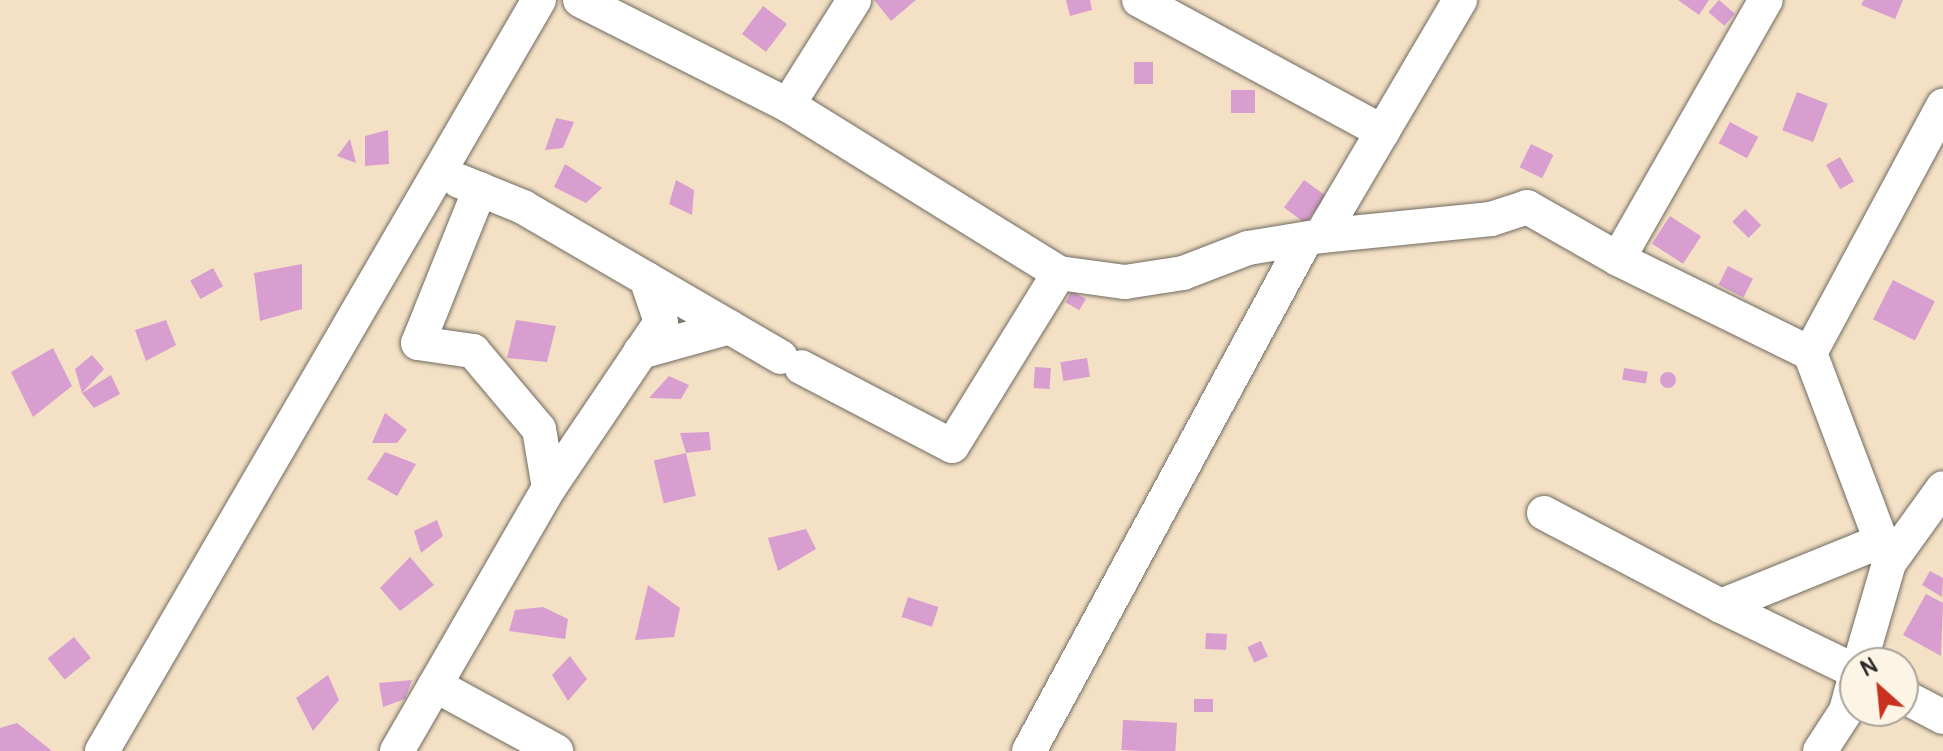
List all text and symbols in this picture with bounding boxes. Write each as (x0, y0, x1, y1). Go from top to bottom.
north arrow (1839, 647, 1919, 727)
text: N (1856, 652, 1882, 683)

